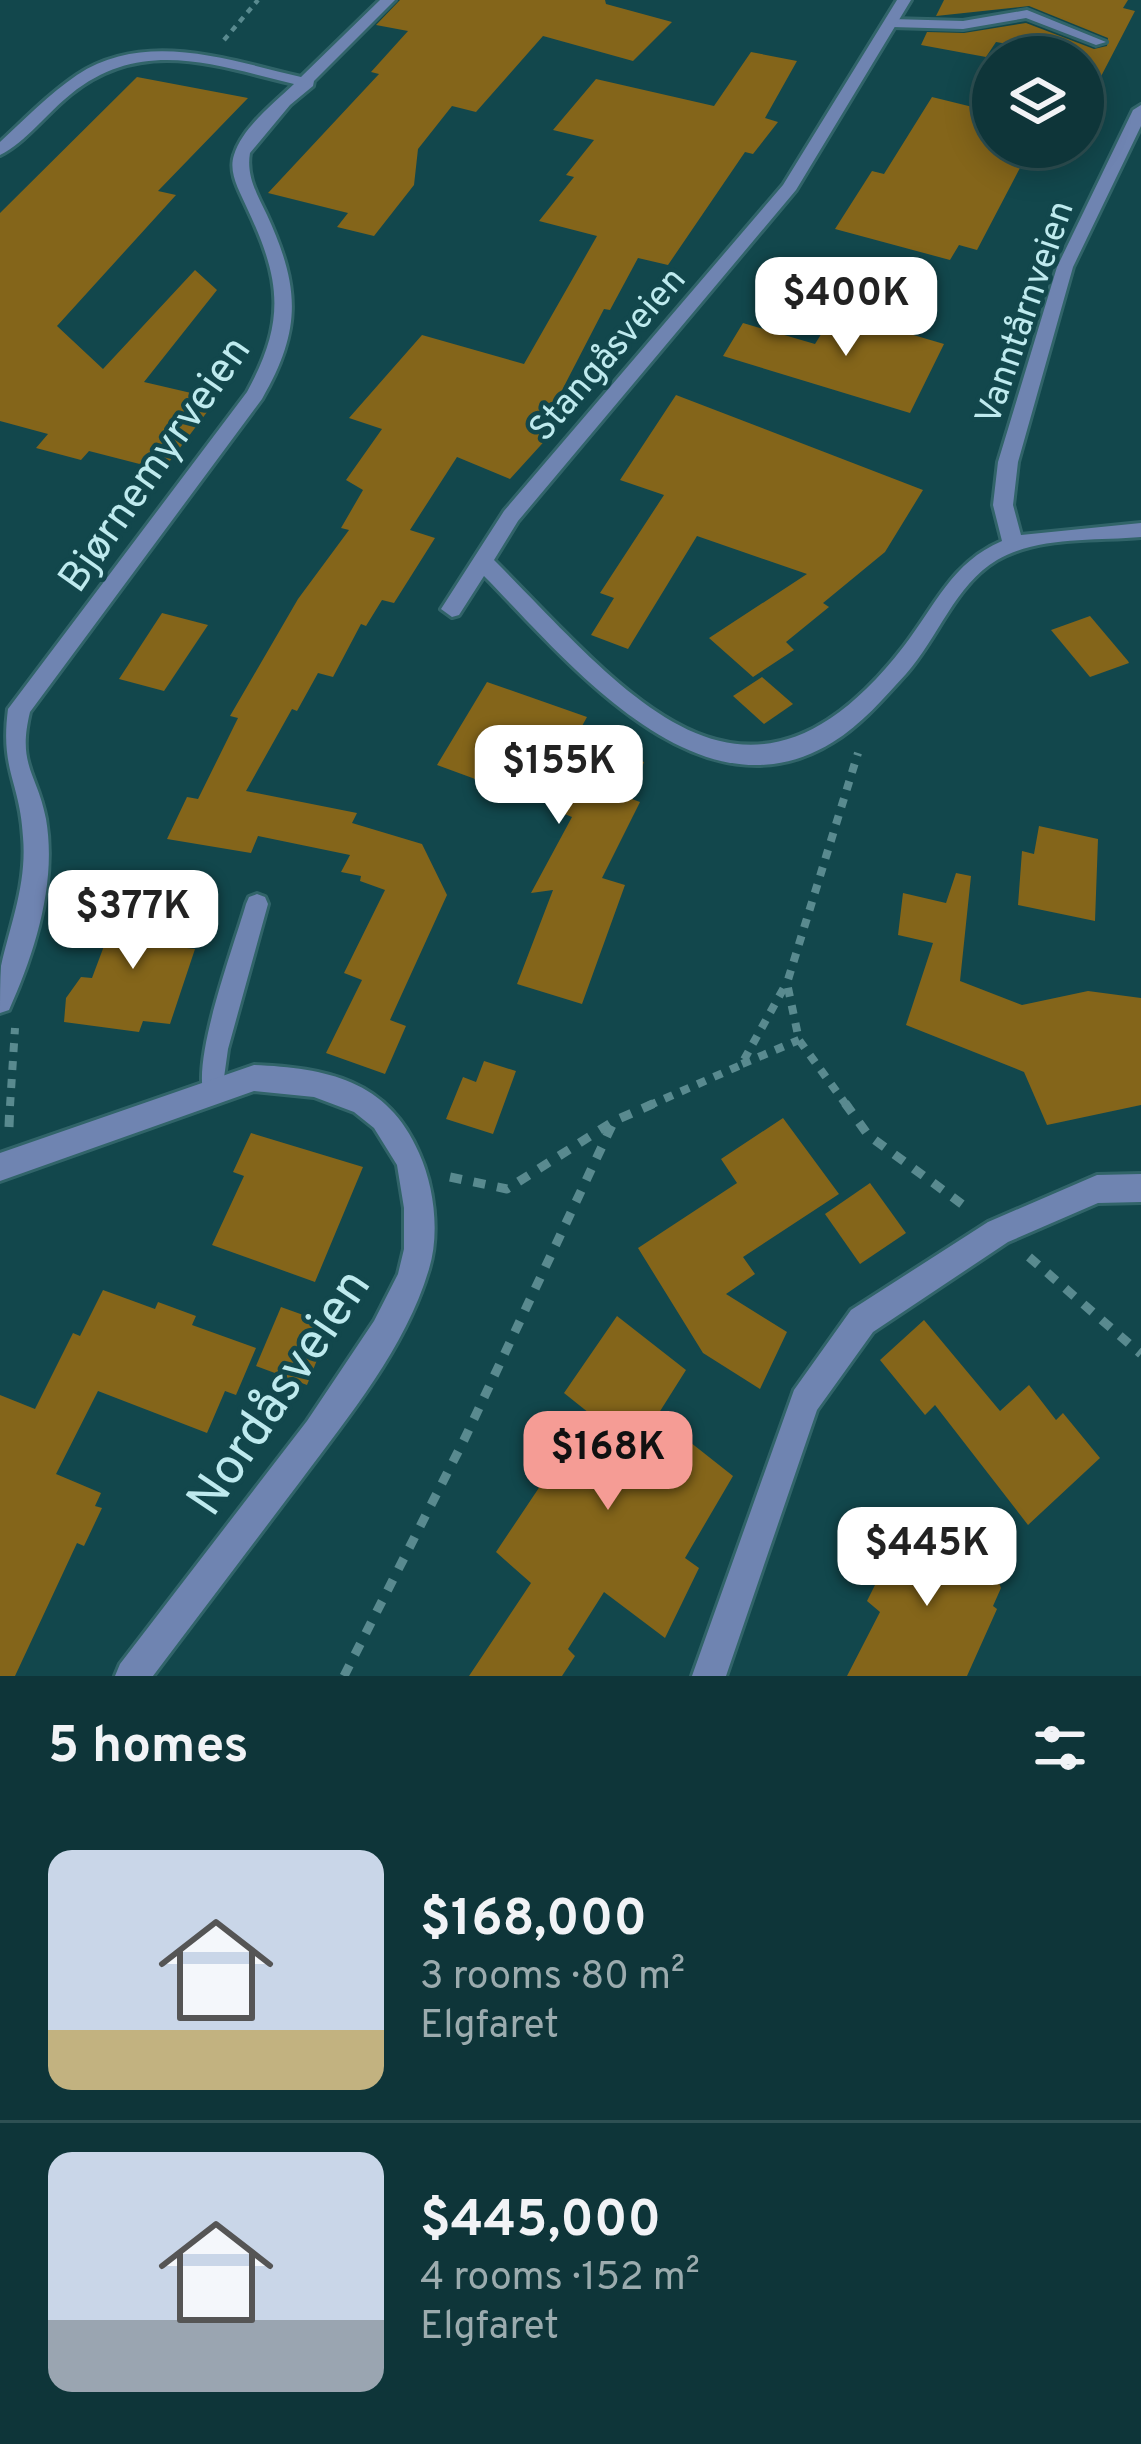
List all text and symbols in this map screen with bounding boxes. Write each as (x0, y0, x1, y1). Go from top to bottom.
map controls (972, 36, 1104, 168)
button: layers (972, 36, 1104, 168)
street label: Vanntårnveien (967, 195, 1087, 431)
pin: $400K (762, 257, 930, 359)
street label: Stangåsveien (521, 259, 698, 453)
text: $400K (782, 271, 910, 320)
street label: Bjørnemyrveien (49, 327, 265, 604)
pin: $155K (475, 725, 643, 827)
text: $155K (502, 739, 616, 788)
pin: $377K (49, 870, 217, 972)
text: $377K (75, 884, 191, 933)
street label: Nordåsveien (175, 1258, 388, 1530)
pin: $168K (524, 1411, 692, 1513)
text: $168K (550, 1425, 666, 1474)
pin: $445K (843, 1507, 1011, 1609)
text: $445K (864, 1521, 990, 1570)
icon: filters (1027, 1715, 1093, 1781)
text: 5 homes (48, 1716, 249, 1781)
text: $168,000 (420, 1889, 647, 1954)
icon: home (144, 1898, 288, 2042)
text: 3 rooms · 80 m² (420, 1954, 685, 2003)
text: Elgfaret (420, 2003, 559, 2052)
text: $445,000 (420, 2190, 661, 2255)
icon: home (144, 2200, 288, 2344)
text: 4 rooms · 152 m² (420, 2255, 700, 2304)
text: Elgfaret (420, 2304, 559, 2353)

